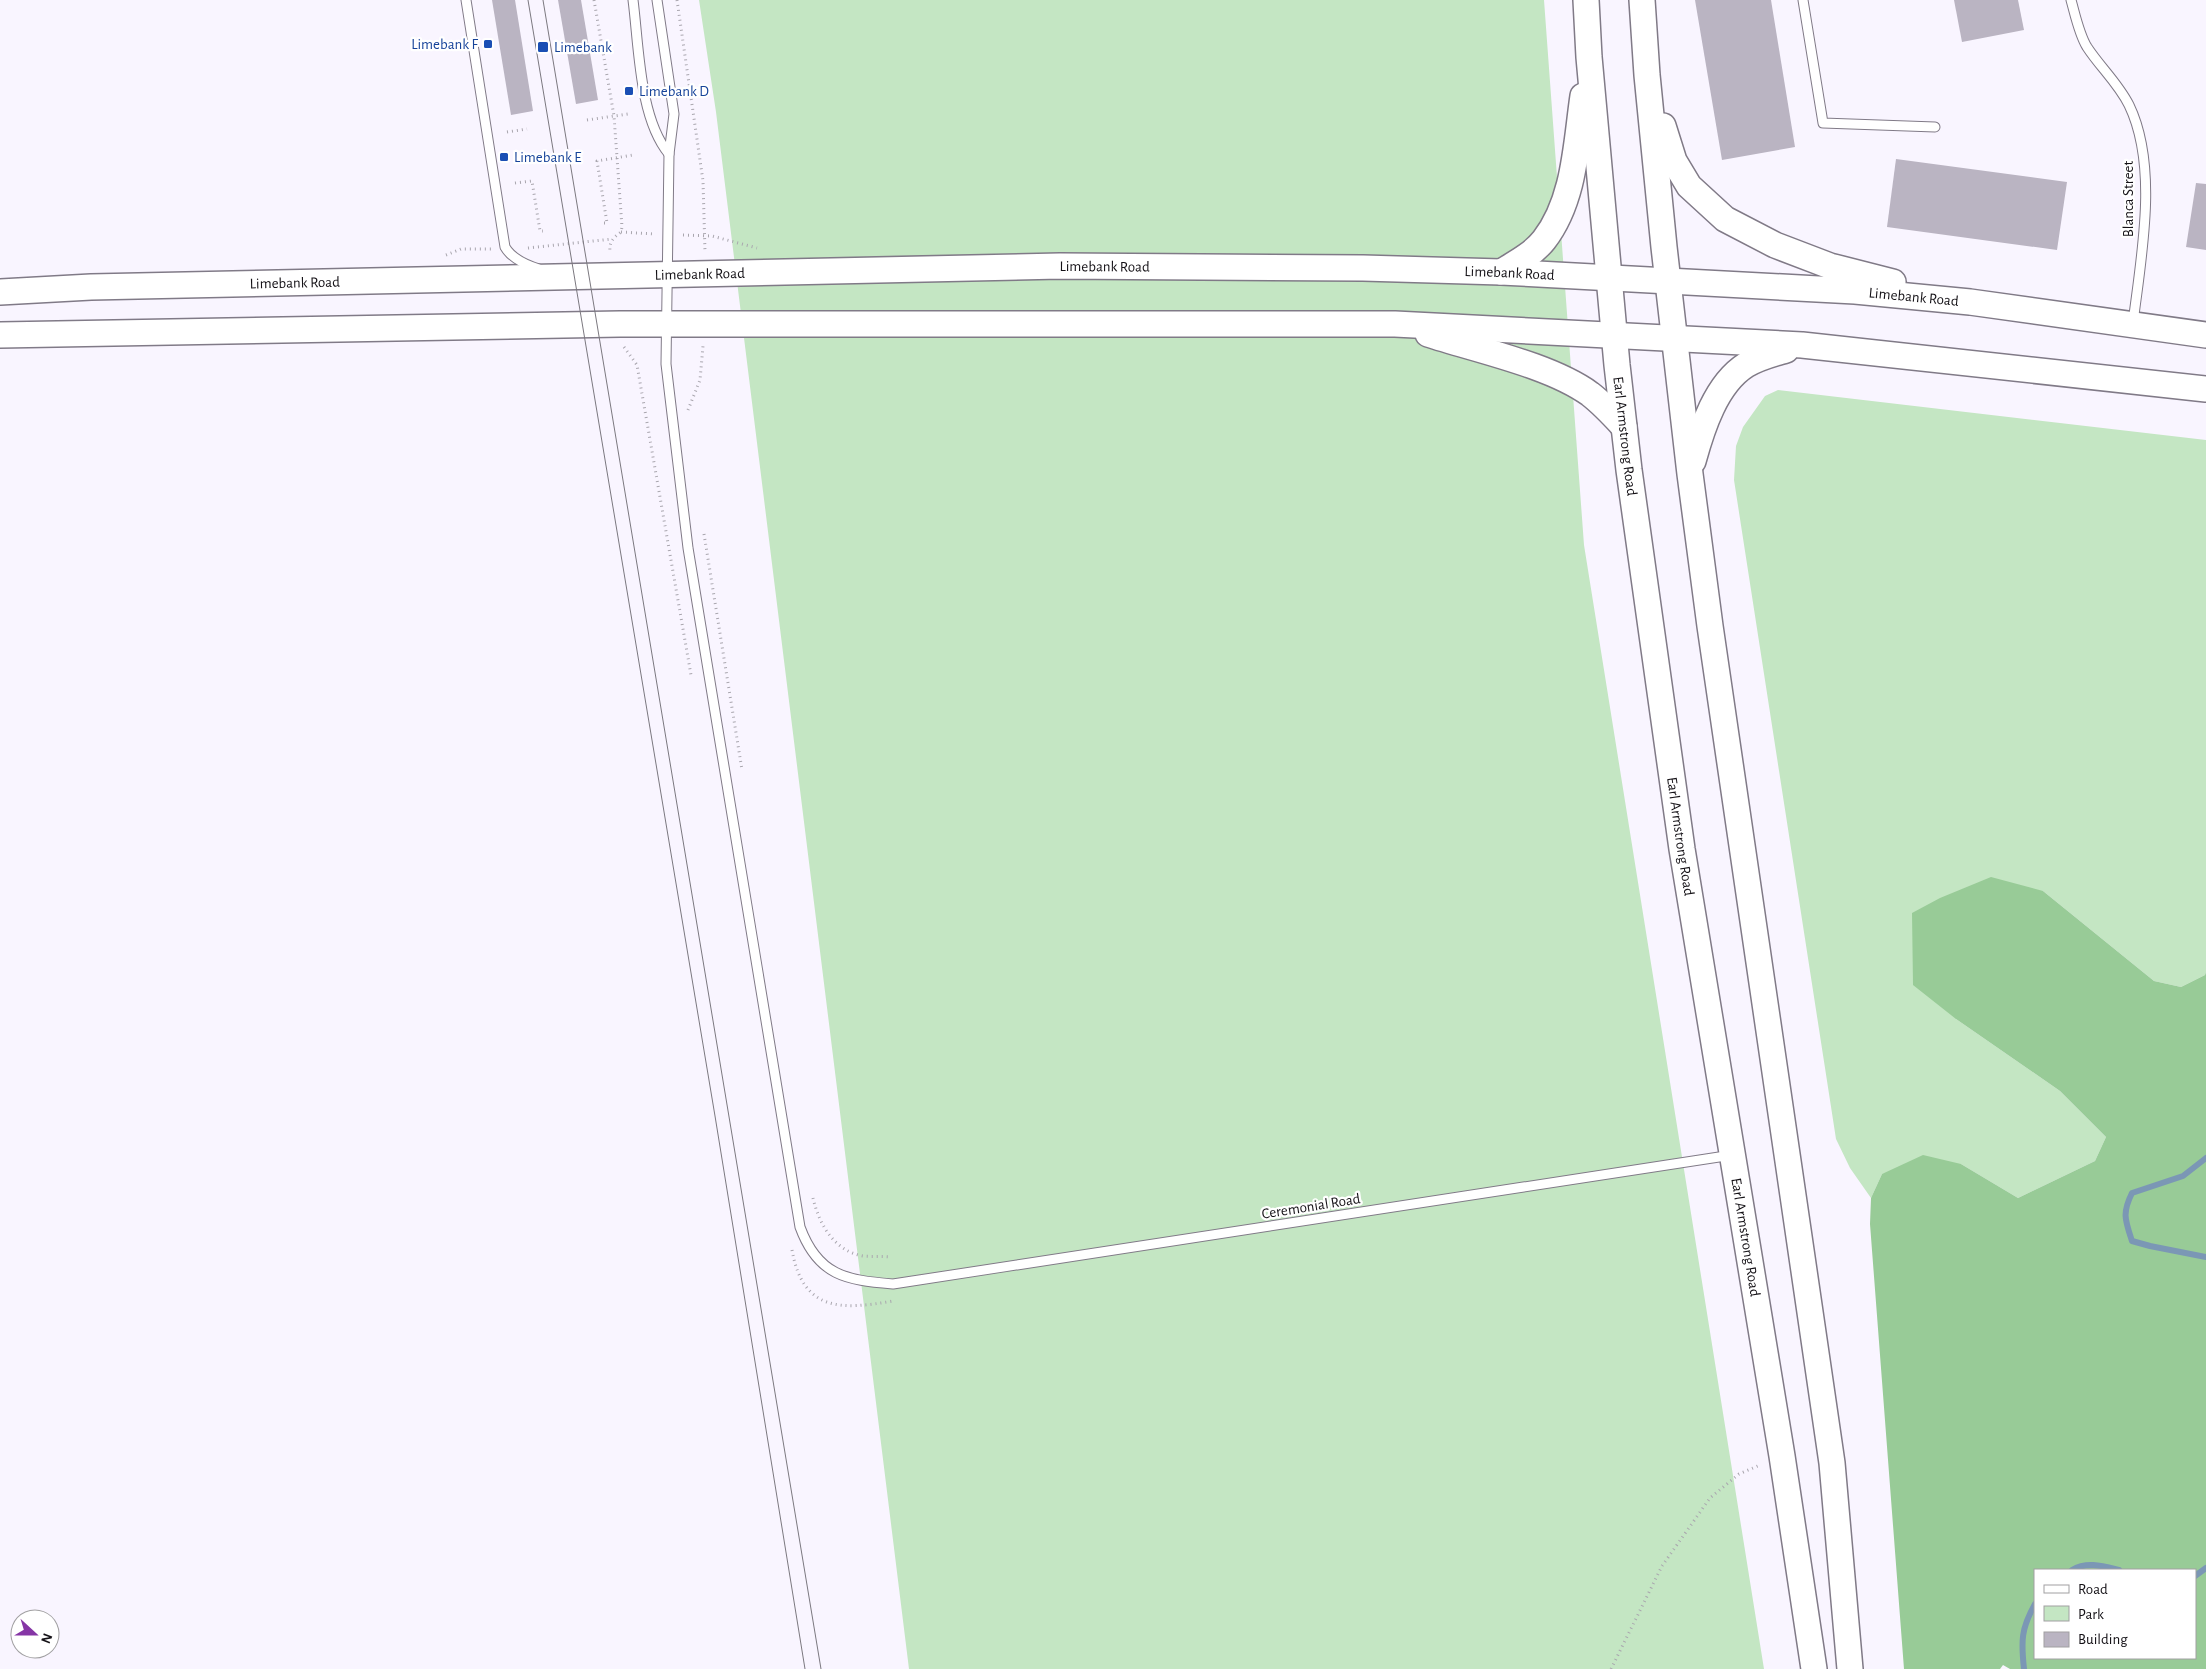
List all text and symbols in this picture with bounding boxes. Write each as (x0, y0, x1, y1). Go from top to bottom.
place label: Limebank F (411, 37, 478, 52)
marker: Limebank F (482, 38, 494, 50)
marker: Limebank (536, 40, 550, 54)
place label: Limebank (554, 40, 612, 55)
place label: Limebank D (639, 84, 709, 99)
marker: Limebank D (623, 85, 635, 97)
place label: Limebank E (514, 150, 582, 165)
marker: Limebank E (498, 151, 510, 163)
street label: Blanca Street (2121, 160, 2136, 237)
street label: Limebank Road (1059, 259, 1150, 275)
street label: Limebank Road (1464, 264, 1555, 283)
street label: Limebank Road (654, 266, 745, 283)
street label: Limebank Road (250, 275, 340, 292)
street label: Limebank Road (1868, 285, 1960, 309)
street label: Earl Armstrong Road (1610, 376, 1640, 497)
street label: Earl Armstrong Road (1664, 776, 1697, 897)
street label: Earl Armstrong Road (1728, 1177, 1763, 1298)
street label: Ceremonial Road (1261, 1191, 1362, 1222)
legend (2034, 1569, 2196, 1659)
text: Road (2078, 1582, 2108, 1597)
text: Park (2078, 1607, 2104, 1622)
north arrow (10, 1609, 60, 1659)
text: N (38, 1631, 54, 1645)
text: Building (2078, 1632, 2128, 1647)

